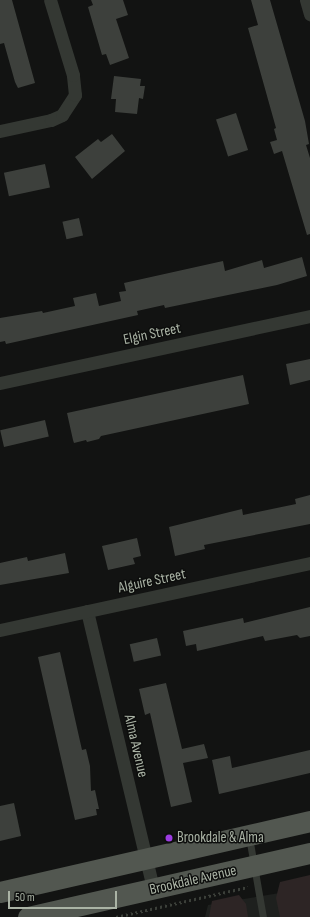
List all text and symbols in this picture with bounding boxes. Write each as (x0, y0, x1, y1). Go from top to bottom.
street label: Elgin Street (122, 319, 182, 349)
street label: Alguire Street (117, 565, 187, 597)
street label: Alma Avenue (120, 713, 152, 779)
place label: Brookdale & Alma (177, 829, 264, 847)
marker: Brookdale & Alma (164, 833, 174, 843)
street label: Brookdale Avenue (148, 861, 238, 899)
scale bar (10, 883, 119, 909)
text: 50 m (15, 890, 35, 905)

